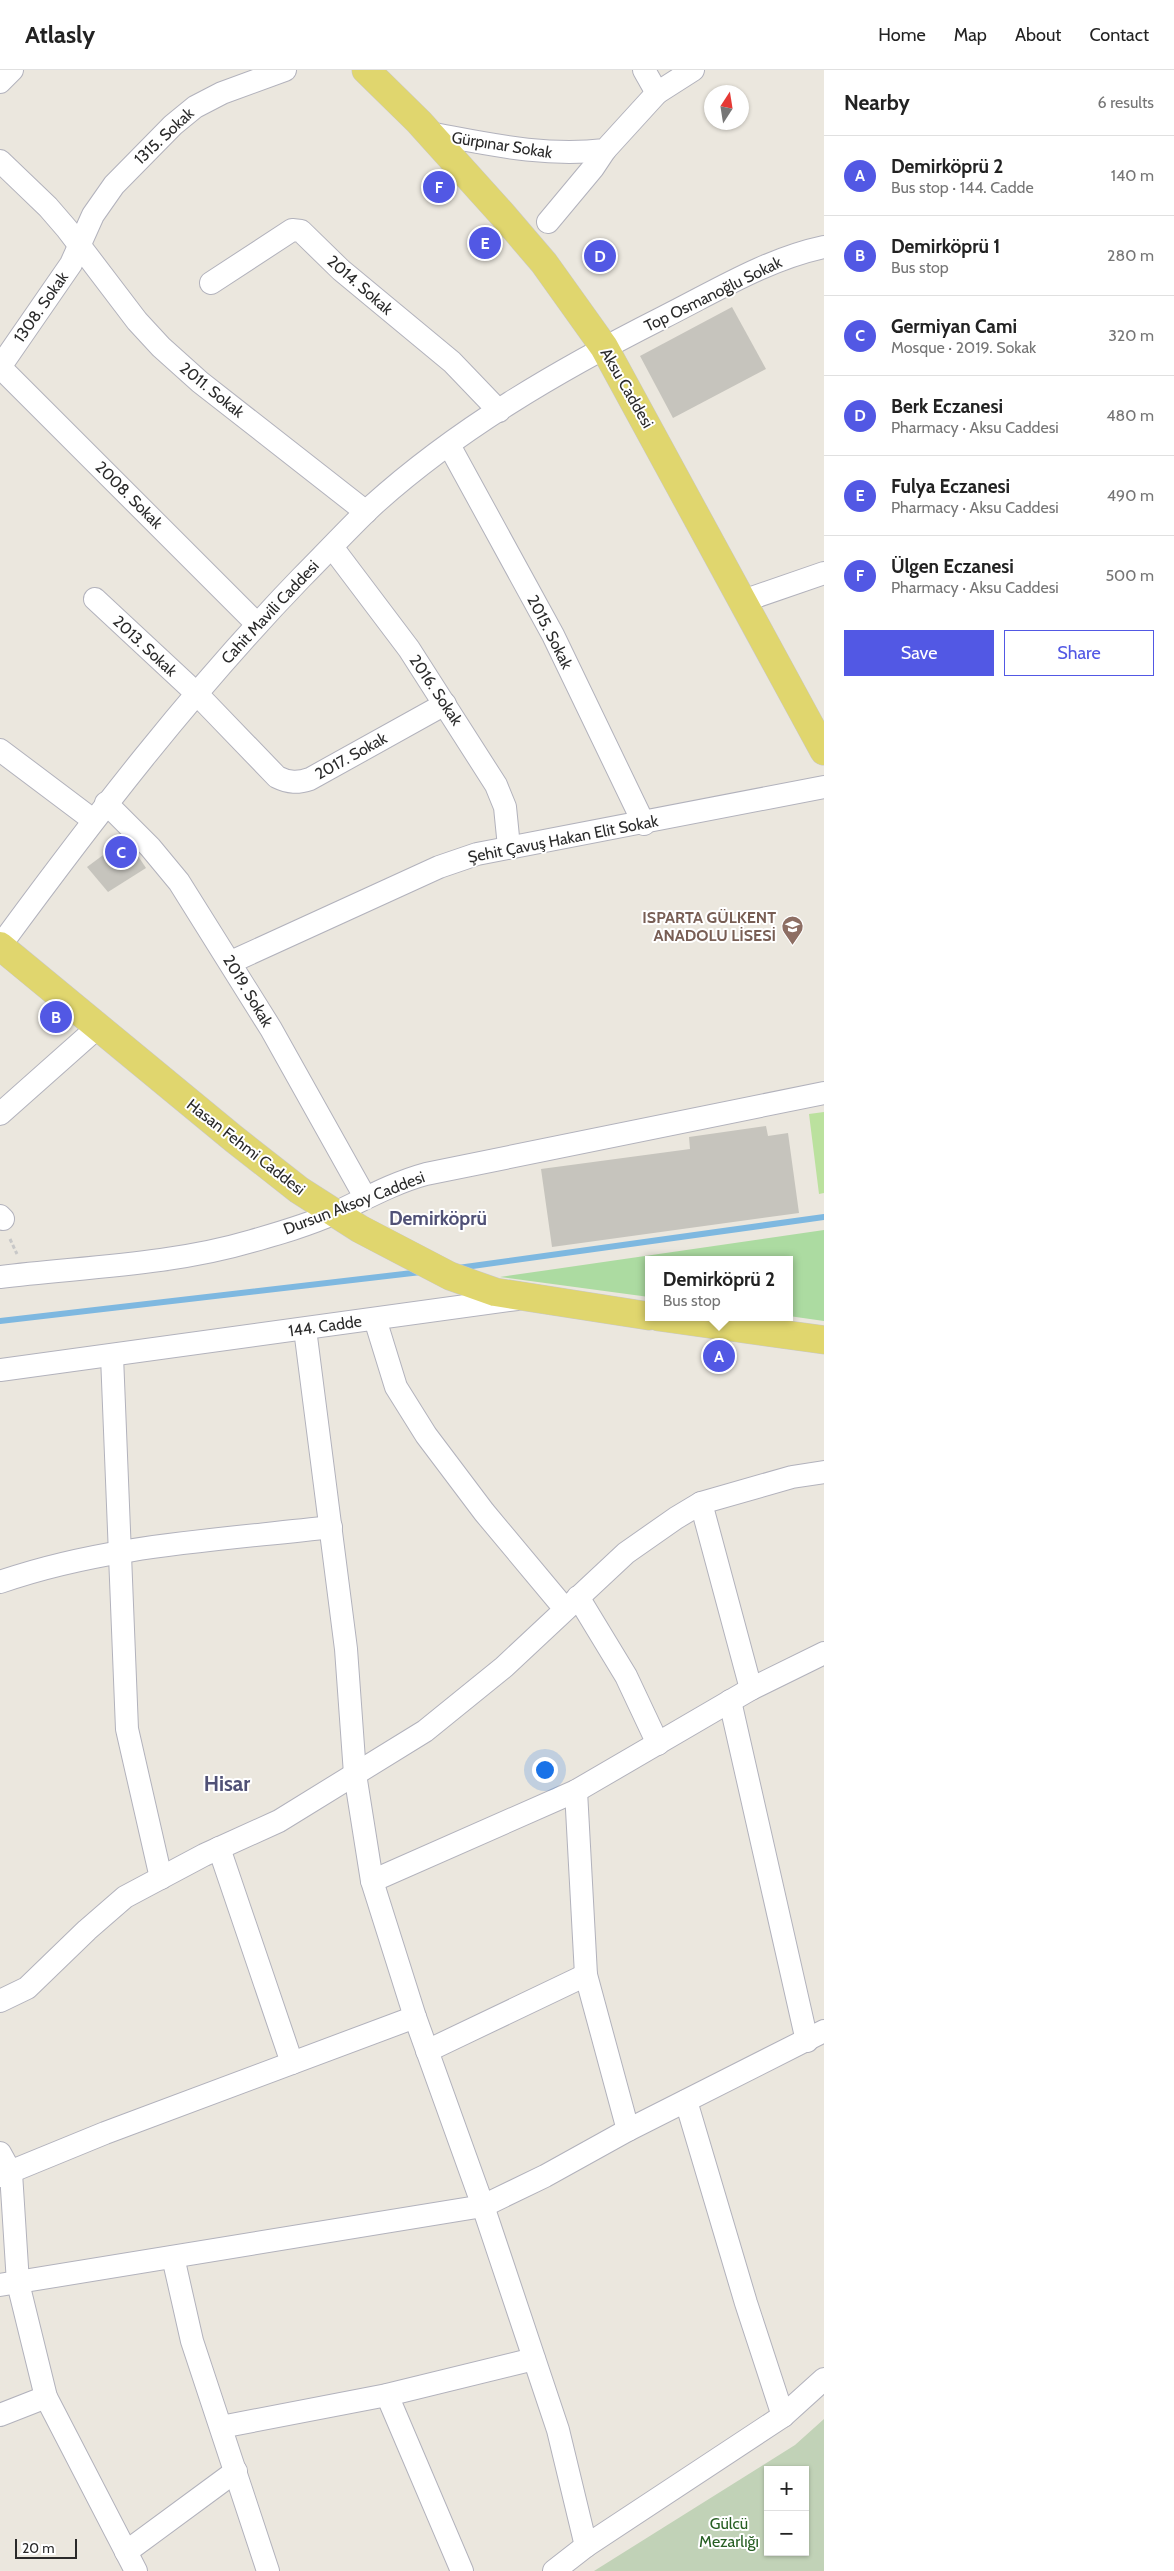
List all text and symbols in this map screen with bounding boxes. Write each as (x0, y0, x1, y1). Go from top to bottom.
text: Atlasly (25, 20, 95, 49)
text: Home (878, 24, 926, 46)
text: Map (954, 24, 987, 46)
text: About (1015, 24, 1061, 46)
text: Contact (1089, 24, 1149, 46)
north arrow (704, 85, 749, 130)
text: Nearby (844, 90, 910, 115)
text: 6 results (1098, 93, 1154, 112)
street label: 1315. Sokak (130, 103, 198, 168)
street label: Gürpınar Sokak (450, 128, 555, 162)
text: Demirköprü 2 (891, 155, 1003, 178)
text: A (855, 166, 865, 185)
text: 140 m (1111, 166, 1154, 185)
pin: F (423, 168, 455, 206)
text: Bus stop · 144. Cadde (891, 178, 1034, 197)
pin: E (469, 224, 501, 262)
text: Demirköprü 1 (891, 235, 1000, 258)
pin: D (584, 237, 616, 275)
text: B (855, 246, 865, 265)
text: 280 m (1107, 246, 1154, 265)
street label: 2014. Sokak (323, 251, 397, 319)
street label: Top Osmanoğlu Sokak (641, 252, 786, 336)
text: Bus stop (891, 258, 949, 277)
street label: 1308. Sokak (10, 267, 73, 346)
text: Germiyan Cami (891, 315, 1017, 338)
text: C (855, 326, 865, 345)
text: 320 m (1108, 326, 1154, 345)
text: Mosque · 2019. Sokak (891, 338, 1036, 357)
street label: Aksu Caddesi (596, 345, 658, 431)
street label: 2011. Sokak (176, 358, 249, 422)
text: Berk Eczanesi (891, 395, 1003, 418)
text: D (854, 406, 866, 425)
text: 480 m (1106, 406, 1154, 425)
text: Pharmacy · Aksu Caddesi (891, 418, 1059, 437)
street label: 2008. Sokak (91, 457, 167, 533)
text: Fulya Eczanesi (891, 475, 1010, 498)
text: E (855, 486, 865, 505)
text: 490 m (1107, 486, 1154, 505)
text: Pharmacy · Aksu Caddesi (891, 498, 1059, 517)
text: Ülgen Eczanesi (891, 555, 1014, 578)
street label: Cahit Mavili Caddesi (217, 556, 323, 668)
text: F (856, 566, 864, 585)
text: 500 m (1105, 566, 1154, 585)
text: Pharmacy · Aksu Caddesi (891, 578, 1059, 597)
street label: 2015. Sokak (523, 592, 577, 673)
street label: 2013. Sokak (109, 612, 181, 681)
button: Save (844, 630, 994, 676)
button: Share (1004, 630, 1154, 676)
street label: 2016. Sokak (406, 651, 467, 730)
street label: 2017. Sokak (312, 728, 391, 784)
street label: Şehit Çavuş Hakan Elit Sokak (466, 811, 661, 867)
pin: C (105, 833, 137, 871)
place label: ISPARTA GÜLKENT ANADOLU LİSESİ (642, 908, 776, 945)
school or university icon: ISPARTA GÜLKENT ANADOLU LİSESİ (780, 914, 804, 945)
street label: 2019. Sokak (219, 952, 277, 1031)
pin: B (40, 998, 72, 1036)
street label: Hasan Fehmi Caddesi (183, 1095, 309, 1199)
street label: Dursun Aksoy Caddesi (281, 1167, 427, 1239)
district label: Demirköprü (389, 1207, 487, 1230)
popup (645, 1256, 793, 1321)
text: Demirköprü 2 (663, 1268, 775, 1291)
text: Bus stop (663, 1291, 721, 1310)
street label: 144. Cadde (287, 1311, 363, 1341)
pin: A (703, 1337, 735, 1375)
your location (532, 1757, 558, 1783)
district label: Hisar (204, 1771, 250, 1796)
map controls (764, 2466, 809, 2556)
button: + (764, 2466, 809, 2511)
button: − (764, 2511, 809, 2556)
park label: Gülcü Mezarlığı (699, 2514, 759, 2551)
scale bar (15, 2536, 78, 2559)
text: 20 m (22, 2539, 55, 2557)

